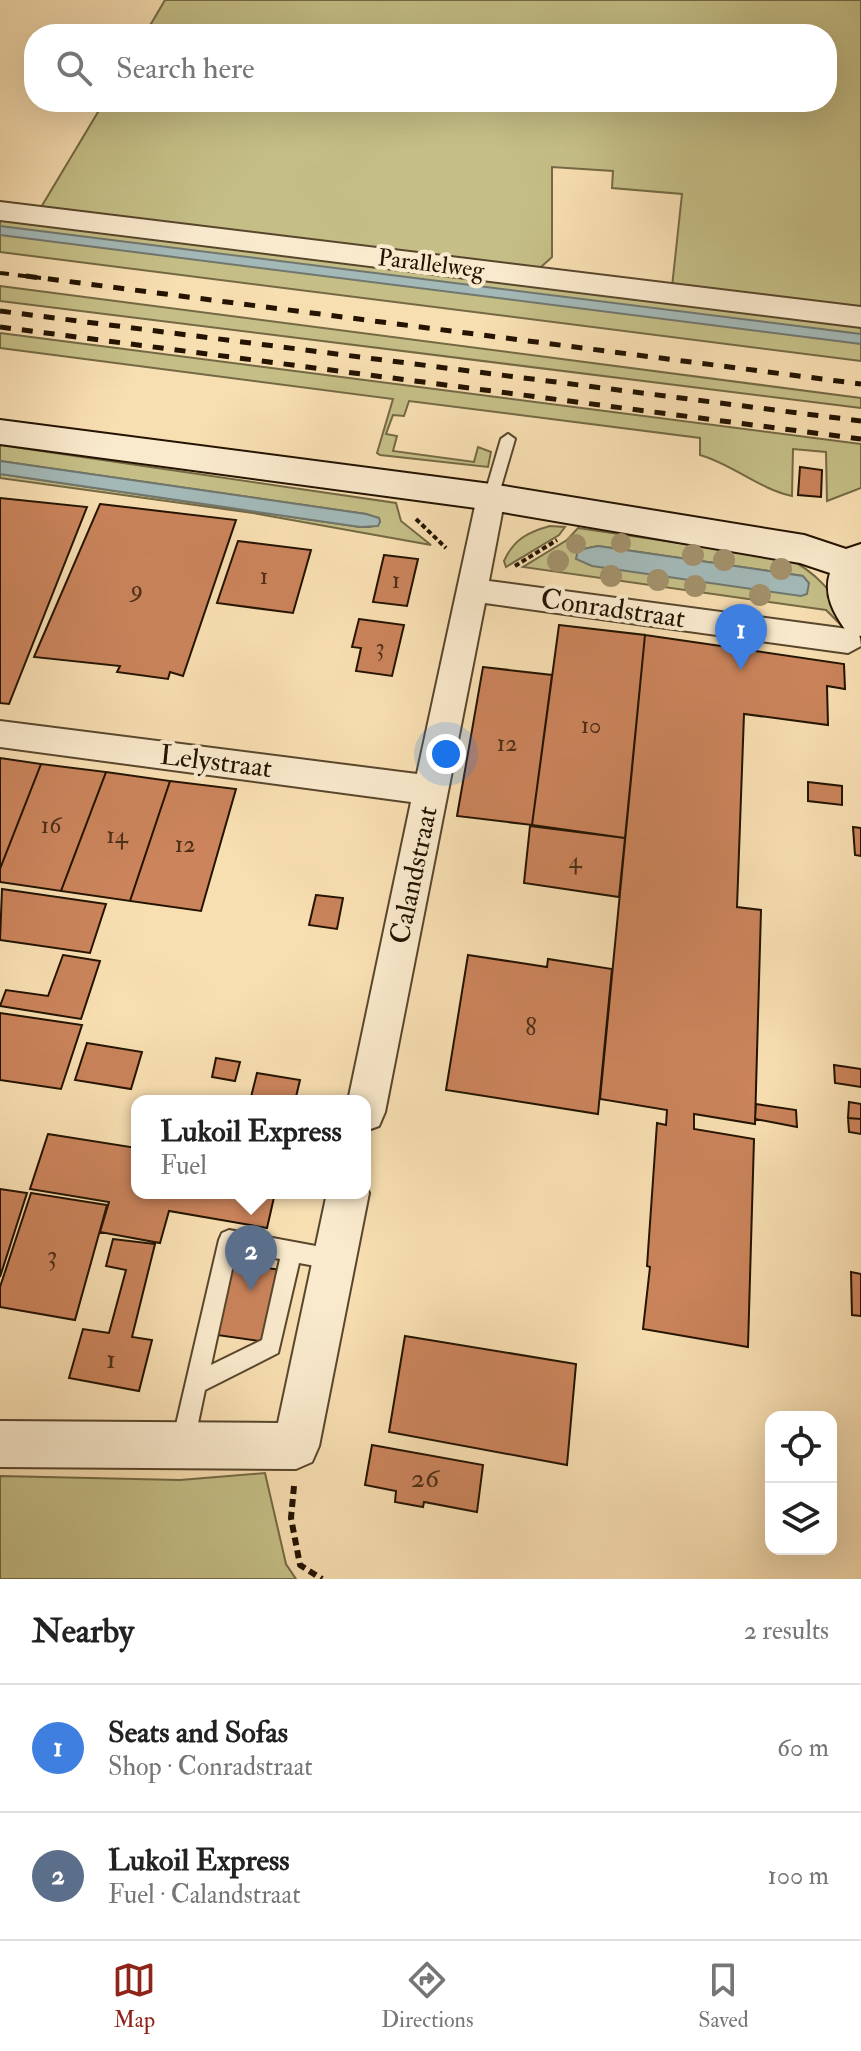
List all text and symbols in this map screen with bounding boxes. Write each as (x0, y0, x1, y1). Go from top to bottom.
search box (24, 24, 837, 112)
icon: search (52, 46, 96, 90)
text: Search here (116, 50, 255, 87)
street label: Parallelweg (376, 242, 487, 286)
house number: 1 (260, 561, 268, 592)
house number: 1 (392, 565, 400, 596)
house number: 9 (129, 574, 143, 605)
street label: Conradstraat (539, 582, 687, 636)
pin: 1 (715, 604, 767, 670)
house number: 3 (375, 632, 385, 663)
house number: 10 (581, 710, 601, 741)
house number: 12 (497, 728, 517, 759)
your location (426, 734, 466, 774)
street label: Lelystraat (158, 738, 274, 786)
street label: Calandstraat (382, 803, 446, 947)
house number: 16 (41, 810, 63, 841)
house number: 14 (106, 820, 129, 851)
house number: 12 (175, 829, 195, 860)
house number: 4 (569, 845, 583, 876)
house number: 8 (525, 1012, 537, 1043)
popup (131, 1095, 371, 1199)
text: Lukoil Express (160, 1113, 342, 1150)
text: Fuel (160, 1150, 207, 1182)
pin: 2 (225, 1225, 277, 1291)
house number: 3 (47, 1238, 57, 1273)
house number: 1 (106, 1342, 116, 1377)
map controls (765, 1411, 837, 1555)
button: locate (765, 1411, 837, 1483)
house number: 26 (411, 1461, 441, 1496)
button: layers (765, 1483, 837, 1555)
text: Nearby (32, 1610, 134, 1653)
text: 2 results (744, 1615, 829, 1647)
text: Seats and Sofas (108, 1714, 288, 1751)
text: 1 (53, 1732, 63, 1764)
text: 60 m (777, 1732, 829, 1764)
text: Shop · Conradstraat (108, 1751, 313, 1783)
text: Lukoil Express (108, 1842, 290, 1879)
text: 2 (51, 1860, 65, 1892)
text: 100 m (768, 1860, 829, 1892)
text: Fuel · Calandstraat (108, 1879, 301, 1911)
tab: Map (112, 1958, 156, 2034)
tab: Directions (381, 1958, 474, 2034)
tab: Saved (698, 1958, 749, 2034)

